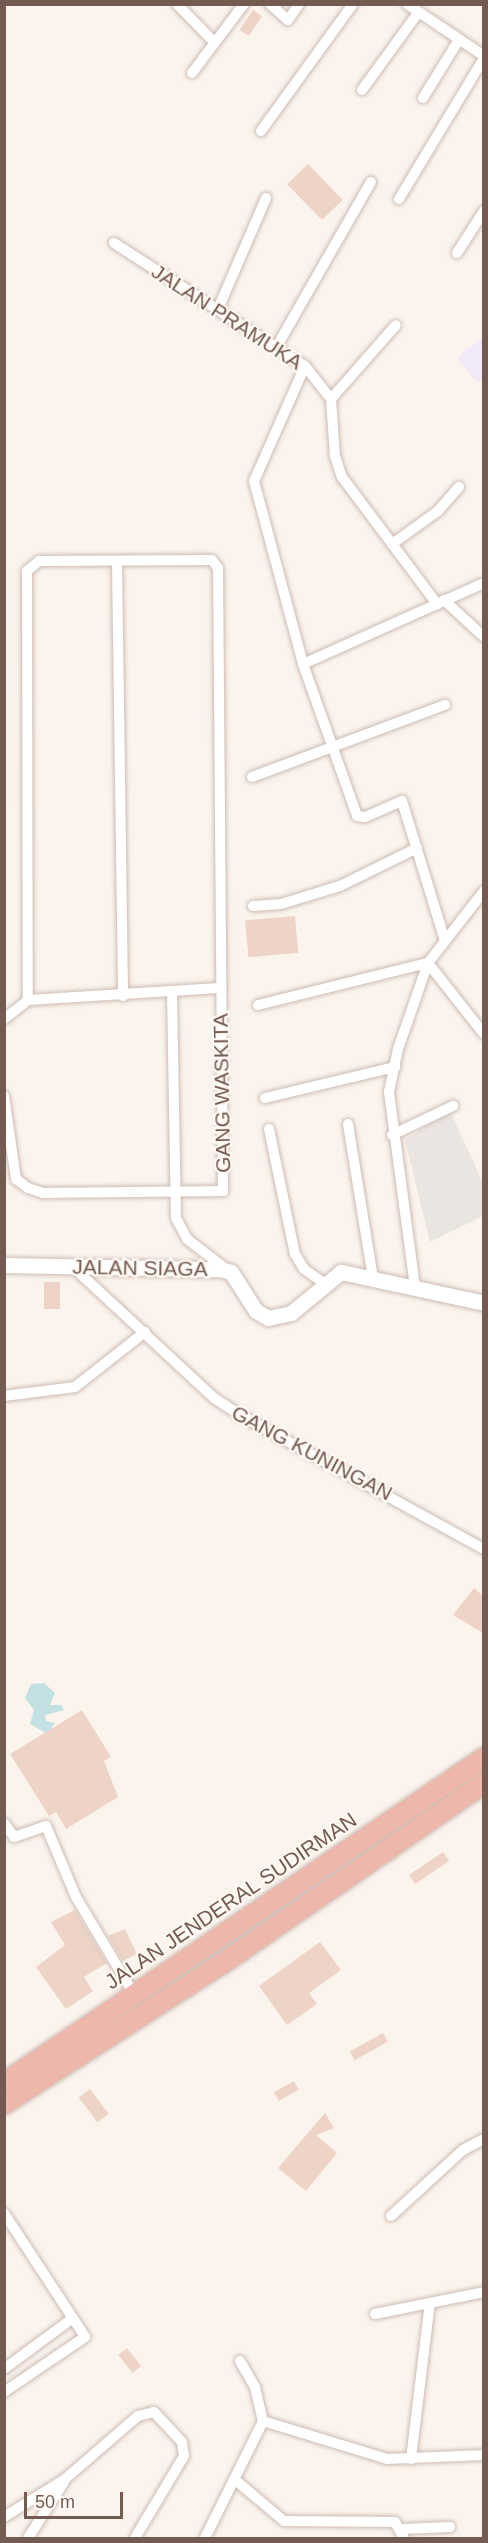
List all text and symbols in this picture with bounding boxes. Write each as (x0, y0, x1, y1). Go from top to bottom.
street label: JALAN PRAMUKA (147, 259, 307, 375)
street label: GANG WASKITA (208, 1013, 236, 1173)
street label: JALAN SIAGA (72, 1254, 208, 1282)
street label: GANG KUNINGAN (227, 1400, 397, 1506)
street label: JALAN JENDERAL SUDIRMAN (100, 1807, 362, 1995)
scale bar (27, 2480, 126, 2518)
text: 50 m (35, 2492, 75, 2512)

